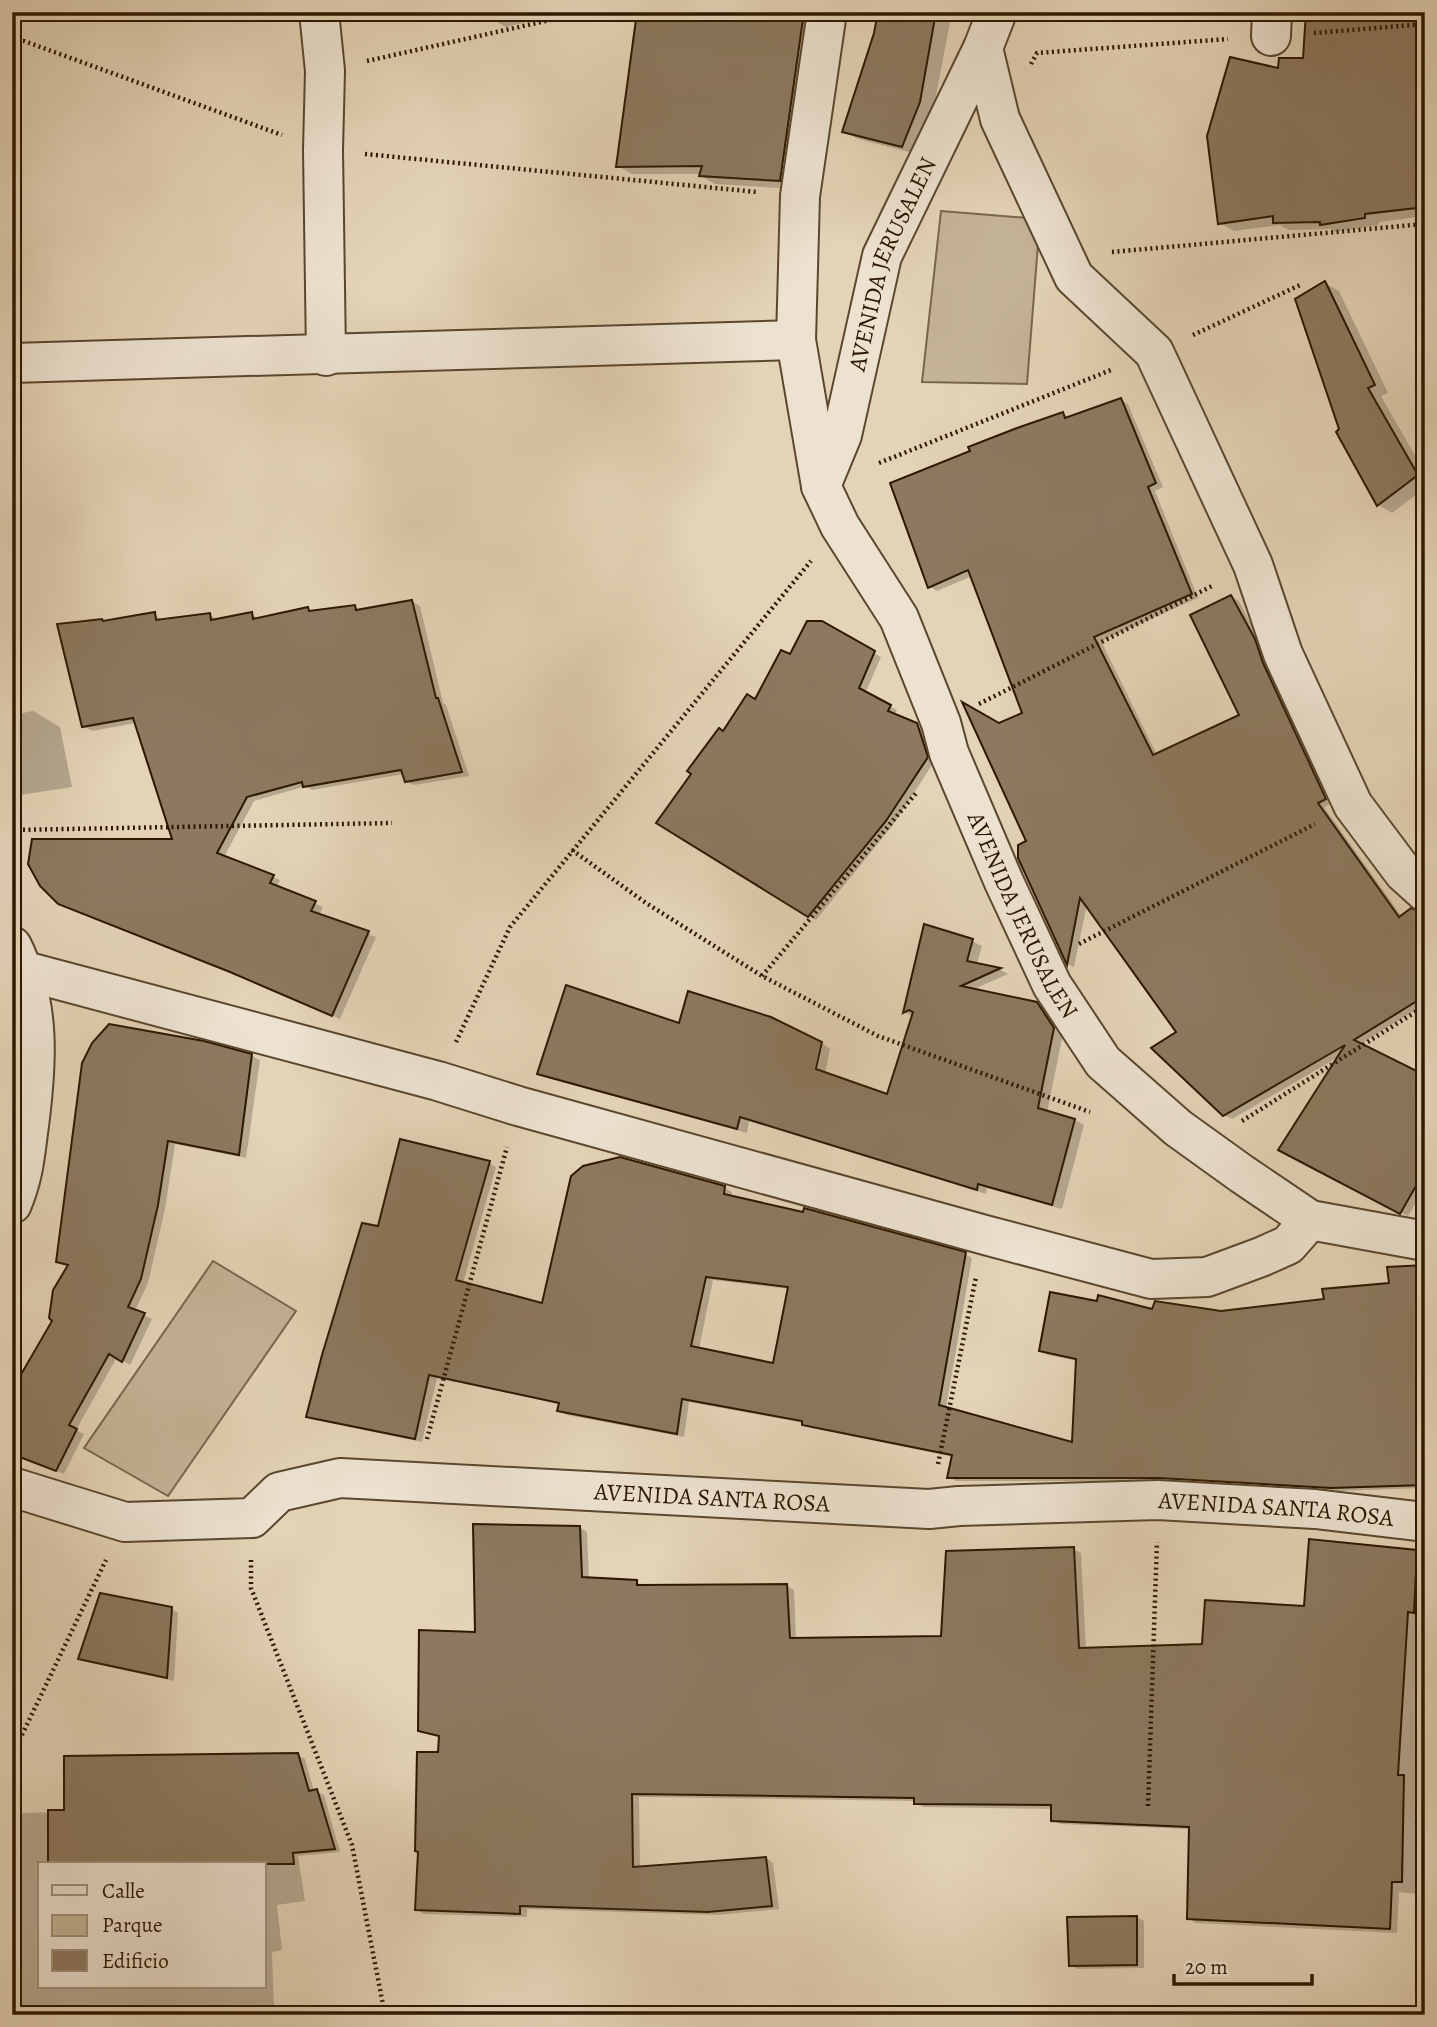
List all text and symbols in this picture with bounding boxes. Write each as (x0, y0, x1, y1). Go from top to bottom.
street label: AVENIDA JERUSALEN (841, 152, 944, 375)
street label: AVENIDA JERUSALEN (960, 806, 1086, 1025)
street label: AVENIDA SANTA ROSA (592, 1475, 832, 1520)
street label: AVENIDA SANTA ROSA (1157, 1484, 1396, 1534)
legend (38, 1862, 266, 1988)
text: Calle (102, 1877, 145, 1905)
text: Parque (102, 1911, 162, 1939)
scale bar (1174, 1943, 1313, 1987)
text: Edificio (102, 1947, 169, 1975)
text: 20 m (1185, 1953, 1228, 1981)

